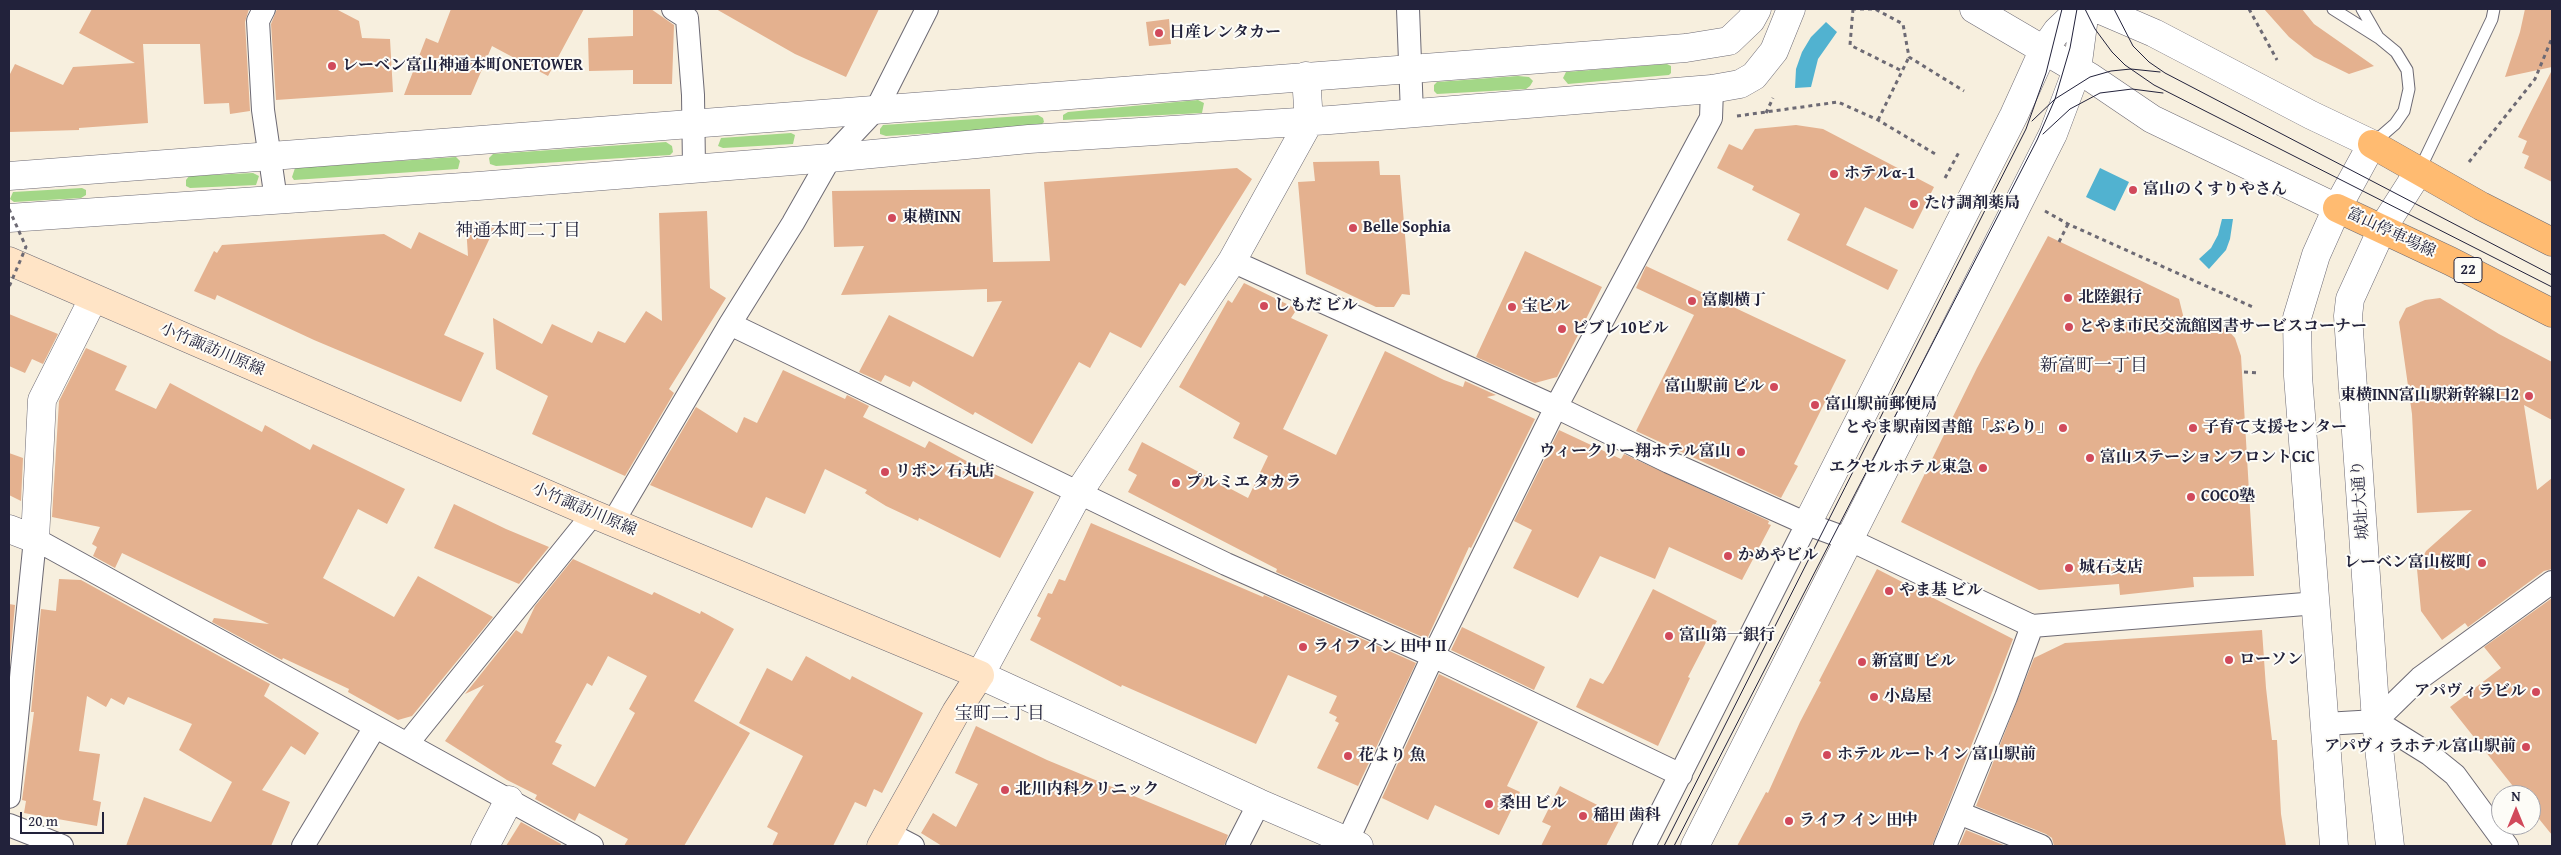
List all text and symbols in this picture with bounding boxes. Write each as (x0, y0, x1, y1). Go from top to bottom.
place label: 日産レンタカー (1169, 23, 1281, 43)
marker: 日産レンタカー (1153, 27, 1165, 39)
place label: レーベン富山神通本町ONETOWER (342, 56, 583, 76)
marker: レーベン富山神通本町ONETOWER (326, 60, 338, 72)
place label: ホテルα-1 (1844, 164, 1916, 184)
marker: ホテルα-1 (1828, 168, 1840, 180)
place label: 富山のくすりやさん (2143, 180, 2287, 200)
marker: 富山のくすりやさん (2127, 184, 2139, 196)
place label: たけ調剤薬局 (1924, 194, 2020, 214)
marker: たけ調剤薬局 (1908, 198, 1920, 210)
street label: 富山停車場線 (2343, 204, 2439, 262)
place label: 東横INN (902, 208, 961, 228)
marker: 東横INN (886, 212, 898, 224)
place label: Belle Sophia (1363, 218, 1451, 238)
district label: 神通本町二丁目 (455, 220, 581, 242)
marker: Belle Sophia (1347, 222, 1359, 234)
road number: 22 (2454, 258, 2482, 282)
place label: 北陸銀行 (2078, 288, 2142, 308)
place label: 富劇横丁 (1702, 291, 1766, 311)
marker: 北陸銀行 (2062, 292, 2074, 304)
marker: 富劇横丁 (1686, 295, 1698, 307)
place label: しもだ ビル (1274, 296, 1358, 316)
place label: 宝ビル (1522, 297, 1570, 317)
marker: しもだ ビル (1258, 300, 1270, 312)
marker: 宝ビル (1506, 301, 1518, 313)
place label: とやま市民交流館図書サービスコーナー (2079, 317, 2367, 337)
street label: 小竹諏訪川原線 (157, 319, 267, 381)
place label: ビブレ10ビル (1572, 319, 1669, 339)
marker: とやま市民交流館図書サービスコーナー (2063, 321, 2075, 333)
marker: ビブレ10ビル (1556, 323, 1568, 335)
district label: 新富町一丁目 (2040, 355, 2148, 377)
place label: 富山駅前 ビル (1664, 377, 1764, 397)
marker: 富山駅前 ビル (1768, 381, 1780, 393)
place label: 東横INN富山駅新幹線口2 (2340, 386, 2519, 406)
marker: 東横INN富山駅新幹線口2 (2523, 390, 2535, 402)
place label: 富山駅前郵便局 (1825, 395, 1937, 415)
marker: 富山駅前郵便局 (1809, 399, 1821, 411)
place label: とやま駅南図書館「ぶらり」 (1845, 418, 2053, 438)
place label: 子育て支援センター (2203, 418, 2347, 438)
marker: とやま駅南図書館「ぶらり」 (2057, 422, 2069, 434)
marker: 子育て支援センター (2187, 422, 2199, 434)
place label: ウィークリー翔ホテル富山 (1539, 442, 1731, 462)
marker: ウィークリー翔ホテル富山 (1735, 446, 1747, 458)
place label: 富山ステーションフロントCiC (2100, 448, 2315, 468)
marker: 富山ステーションフロントCiC (2084, 452, 2096, 464)
place label: エクセルホテル東急 (1829, 458, 1973, 478)
street label: 城址大通り (2349, 459, 2373, 541)
place label: リボン 石丸店 (895, 462, 995, 482)
marker: エクセルホテル東急 (1977, 462, 1989, 474)
marker: リボン 石丸店 (879, 466, 891, 478)
place label: プルミエ タカラ (1186, 473, 1302, 493)
marker: プルミエ タカラ (1170, 477, 1182, 489)
street label: 小竹諏訪川原線 (529, 479, 639, 541)
place label: COCO塾 (2201, 487, 2255, 507)
marker: COCO塾 (2185, 491, 2197, 503)
place label: かめやビル (1738, 546, 1818, 566)
marker: かめやビル (1722, 550, 1734, 562)
place label: レーベン富山桜町 (2344, 553, 2472, 573)
marker: レーベン富山桜町 (2476, 557, 2488, 569)
place label: 城石支店 (2079, 558, 2143, 578)
marker: 城石支店 (2063, 562, 2075, 574)
place label: やま基 ビル (1899, 581, 1983, 601)
marker: やま基 ビル (1883, 585, 1895, 597)
place label: 富山第一銀行 (1679, 626, 1775, 646)
marker: 富山第一銀行 (1663, 630, 1675, 642)
place label: ライフ イン 田中 II (1313, 637, 1446, 657)
marker: ライフ イン 田中 II (1297, 641, 1309, 653)
place label: ローソン (2239, 650, 2303, 670)
place label: 新富町 ビル (1872, 652, 1956, 672)
marker: ローソン (2223, 654, 2235, 666)
marker: 新富町 ビル (1856, 656, 1868, 668)
place label: アパヴィラビル (2414, 682, 2526, 702)
marker: アパヴィラビル (2530, 686, 2542, 698)
place label: 小島屋 (1884, 687, 1932, 707)
marker: 小島屋 (1868, 691, 1880, 703)
district label: 宝町二丁目 (955, 703, 1045, 725)
place label: アパヴィラホテル富山駅前 (2324, 737, 2516, 757)
marker: アパヴィラホテル富山駅前 (2520, 741, 2532, 753)
place label: ホテル ルートイン 富山駅前 (1837, 745, 2036, 765)
place label: 花より 魚 (1358, 746, 1426, 766)
marker: ホテル ルートイン 富山駅前 (1821, 749, 1833, 761)
marker: 花より 魚 (1342, 750, 1354, 762)
place label: 北川内科クリニック (1015, 780, 1159, 800)
marker: 北川内科クリニック (999, 784, 1011, 796)
north arrow (2491, 785, 2541, 835)
text: N (2511, 786, 2521, 806)
place label: 桑田 ビル (1499, 794, 1567, 814)
marker: 桑田 ビル (1483, 798, 1495, 810)
scale bar (22, 802, 106, 834)
place label: 稲田 歯科 (1593, 806, 1661, 826)
text: 20 m (28, 810, 58, 831)
marker: 稲田 歯科 (1577, 810, 1589, 822)
place label: ライフ イン 田中 (1799, 811, 1918, 831)
marker: ライフ イン 田中 (1783, 815, 1795, 827)

